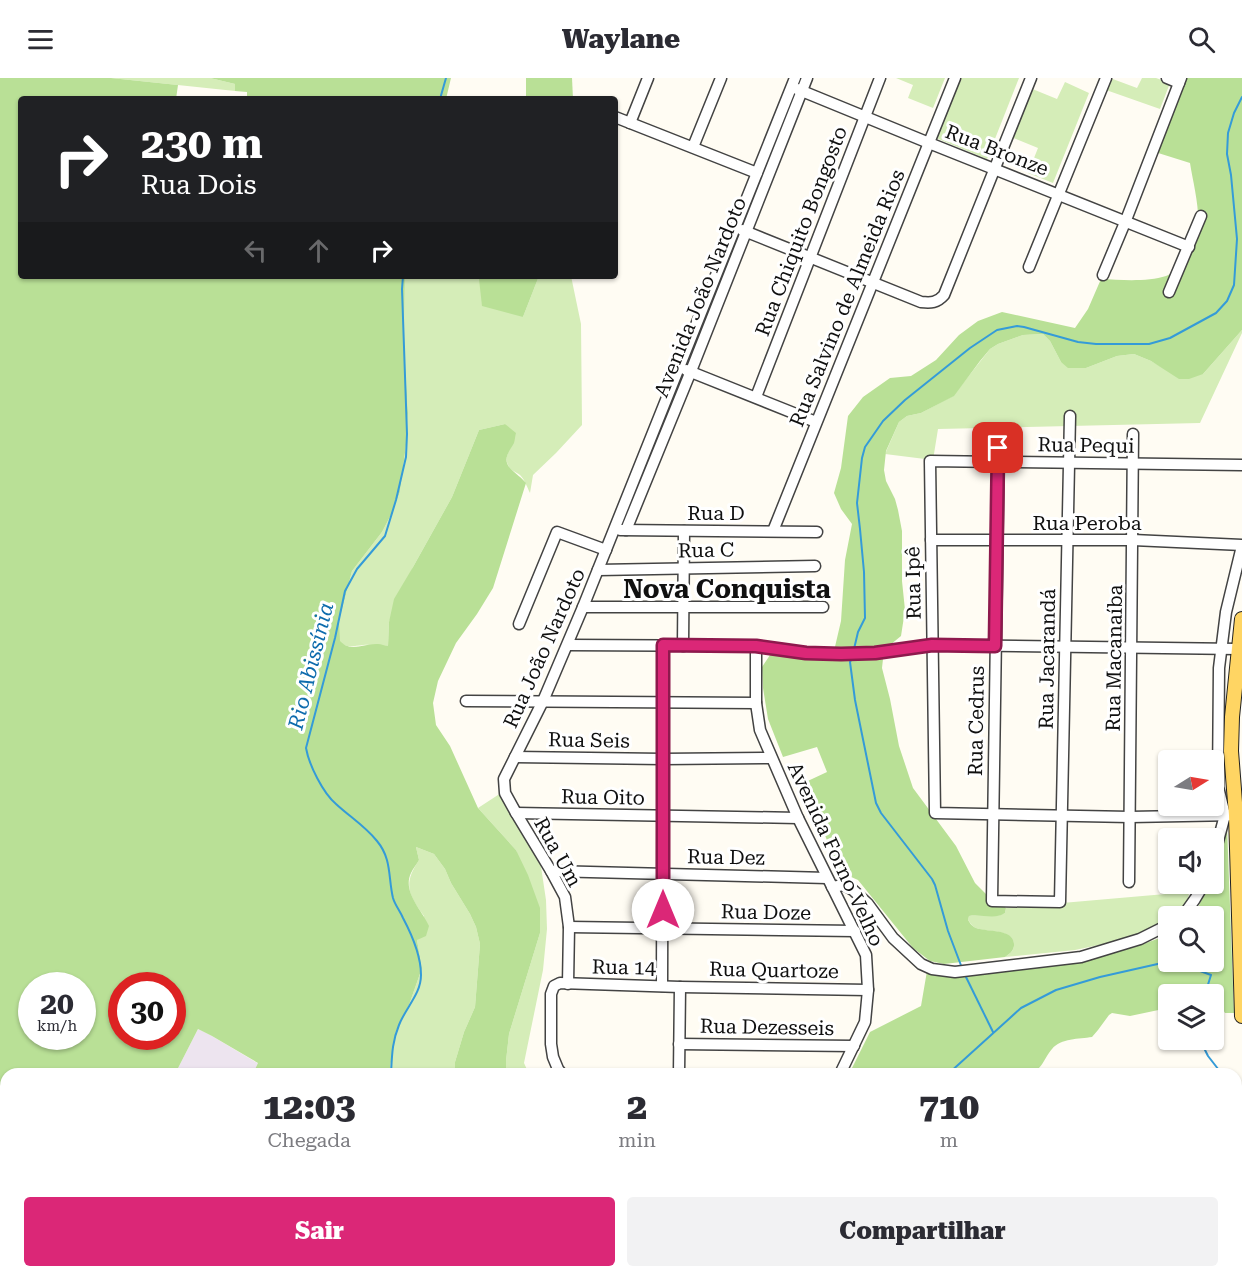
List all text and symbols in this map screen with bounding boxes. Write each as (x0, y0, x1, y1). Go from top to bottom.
icon: menu (24, 23, 57, 56)
text: Waylane (562, 23, 680, 55)
icon: search (1185, 23, 1218, 56)
text: 230 m (141, 119, 263, 168)
street label: Rua Bronze (942, 119, 1052, 181)
icon: right (42, 120, 120, 198)
street label: Rua Chiquito Bongosto (750, 123, 852, 339)
street label: Rua Salvino de Almeida Rios (784, 166, 910, 430)
text: Rua Dois (141, 169, 257, 201)
street label: Avenida João Nardoto (649, 193, 751, 401)
icon: left (239, 234, 272, 267)
icon: ahead (302, 234, 335, 267)
icon: right (365, 234, 398, 267)
pin (972, 422, 1023, 473)
icon: arrive (981, 431, 1014, 464)
street label: Rua Pequi (1037, 432, 1135, 458)
street label: Rua D (687, 501, 745, 525)
street label: Rua Peroba (1032, 511, 1142, 535)
street label: Rua C (678, 538, 734, 562)
street label: Rua Ipê (900, 546, 926, 620)
street label: Rua João Nardoto (498, 564, 590, 732)
district label: Nova Conquista (623, 574, 831, 604)
street label: Rua Macanaíba (1101, 584, 1127, 732)
street label: Rua Jacarandá (1034, 588, 1060, 730)
water label: Rio Abissínia (283, 600, 338, 733)
street label: Rua Cedrus (963, 666, 989, 776)
street label: Rua Seis (548, 727, 630, 753)
north arrow (1158, 750, 1224, 816)
map controls (1158, 750, 1224, 1050)
street label: Avenida Forno Velho (783, 758, 889, 950)
street label: Rua Oito (561, 784, 645, 810)
street label: Rua Um (529, 813, 587, 891)
button: sound (1158, 828, 1224, 894)
street label: Rua Dez (687, 844, 765, 870)
position arrow (631, 878, 695, 942)
street label: Rua Doze (721, 899, 811, 925)
button: search (1158, 906, 1224, 972)
street label: Rua 14 (592, 954, 657, 980)
street label: Rua Quartoze (709, 957, 839, 983)
speed limit sign: 30 (108, 972, 186, 1050)
button: layers (1158, 984, 1224, 1050)
text: 20 (40, 986, 74, 1021)
street label: Rua Dezesseis (700, 1014, 834, 1040)
text: km/h (37, 1017, 77, 1035)
text: 12:03 (263, 1086, 355, 1128)
text: 2 (627, 1086, 647, 1128)
text: 710 (919, 1086, 979, 1128)
text: Chegada (267, 1128, 351, 1152)
text: min (618, 1128, 656, 1152)
text: m (940, 1128, 958, 1152)
button: Sair (24, 1197, 615, 1266)
button: Compartilhar (627, 1197, 1218, 1266)

